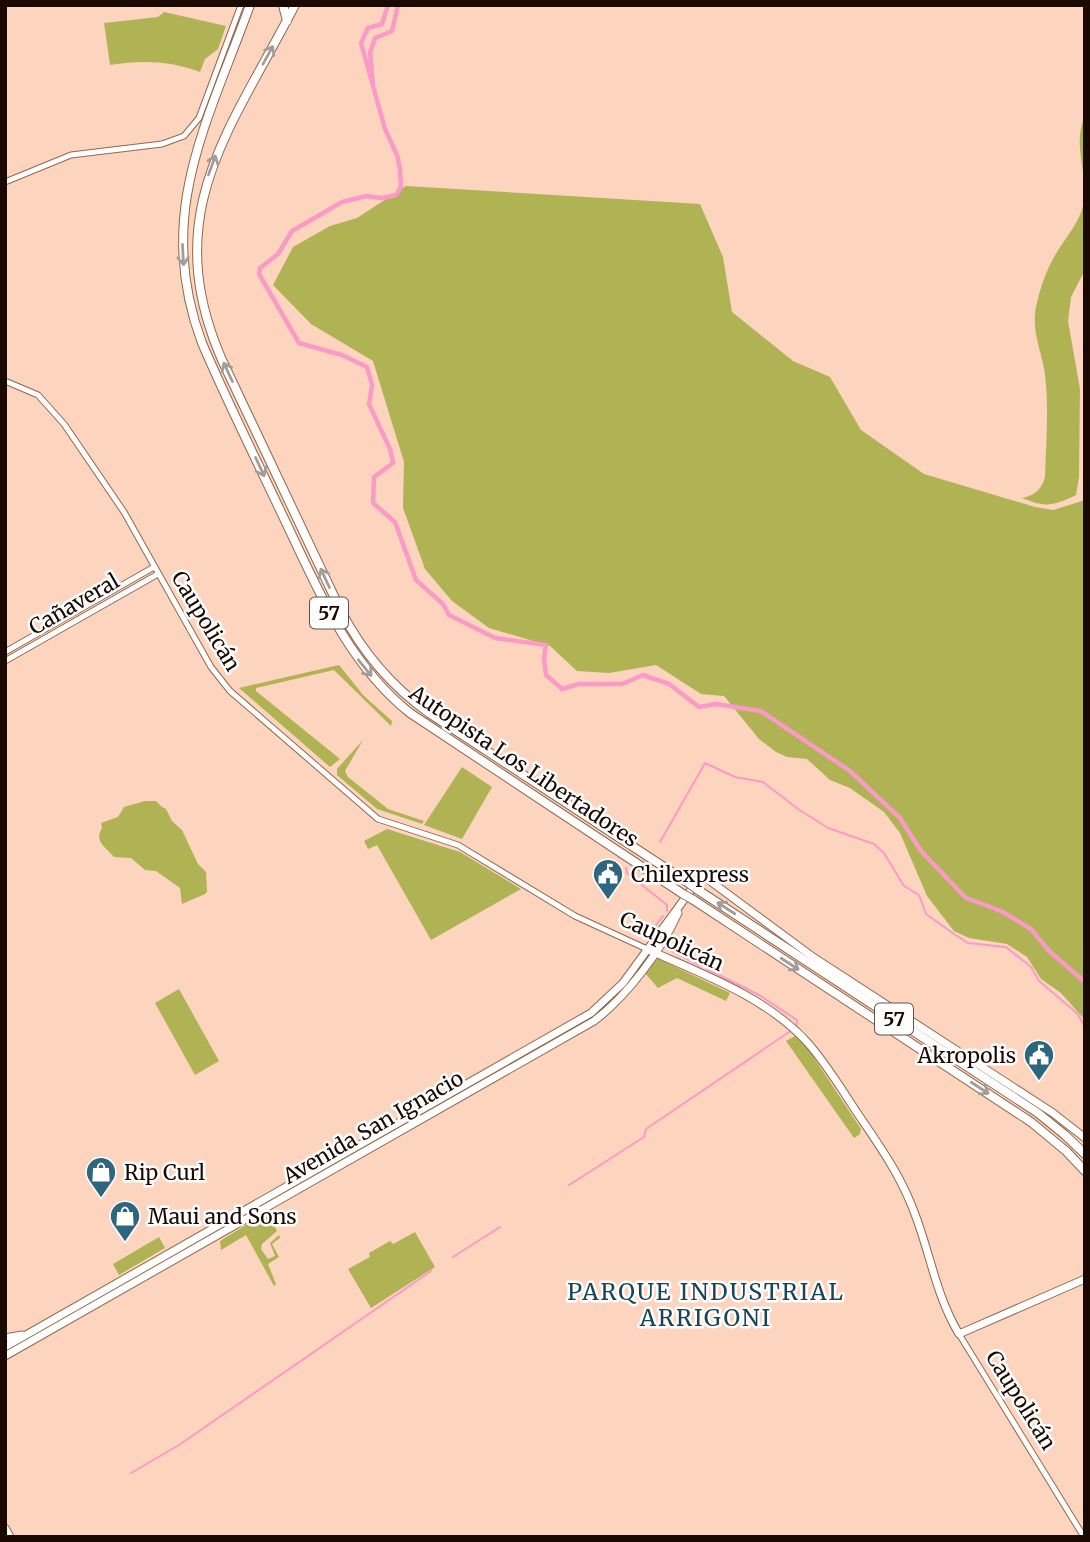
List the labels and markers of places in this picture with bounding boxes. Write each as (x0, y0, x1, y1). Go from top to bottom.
public building icon: Chilexpress (591, 857, 625, 901)
place label: Chilexpress (631, 861, 749, 888)
public building icon: Akropolis (1022, 1038, 1056, 1082)
place label: Akropolis (916, 1042, 1016, 1069)
shop icon: Rip Curl (84, 1155, 118, 1199)
place label: Rip Curl (124, 1159, 205, 1186)
shop icon: Maui and Sons (108, 1199, 142, 1243)
place label: Maui and Sons (148, 1203, 297, 1230)

